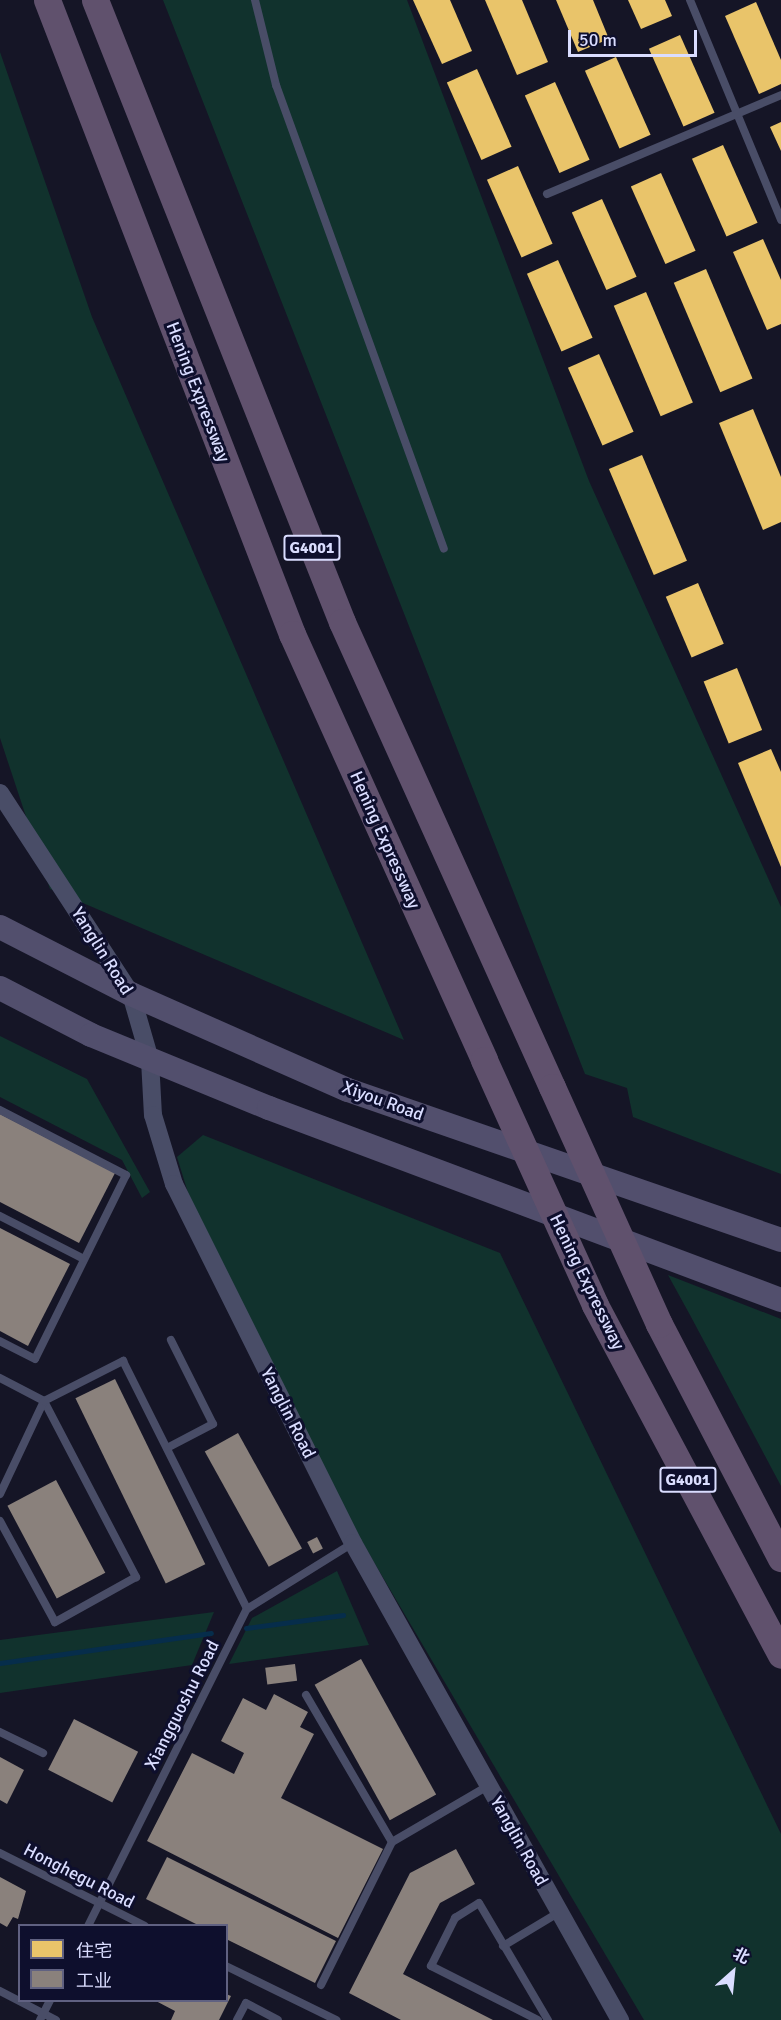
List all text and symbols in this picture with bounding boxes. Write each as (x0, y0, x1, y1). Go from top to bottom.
scale bar (571, 18, 700, 56)
text: 50 m (579, 29, 617, 51)
street label: Hening Expressway (161, 319, 235, 465)
road number: G4001 (282, 535, 342, 561)
street label: Hening Expressway (345, 768, 425, 912)
street label: Yanglin Road (67, 903, 137, 999)
street label: Xiyou Road (339, 1076, 427, 1126)
street label: Hening Expressway (545, 1211, 629, 1353)
street label: Yanglin Road (256, 1364, 320, 1462)
road number: G4001 (658, 1467, 718, 1493)
street label: Xiangguoshu Road (140, 1637, 224, 1773)
street label: Yanglin Road (486, 1792, 552, 1890)
street label: Honghegu Road (20, 1839, 138, 1913)
legend (18, 1924, 228, 2002)
text: 住宅 (76, 1940, 112, 1962)
north arrow (703, 1942, 763, 2002)
text: 北 (729, 1943, 753, 1969)
text: 工业 (76, 1970, 112, 1992)

